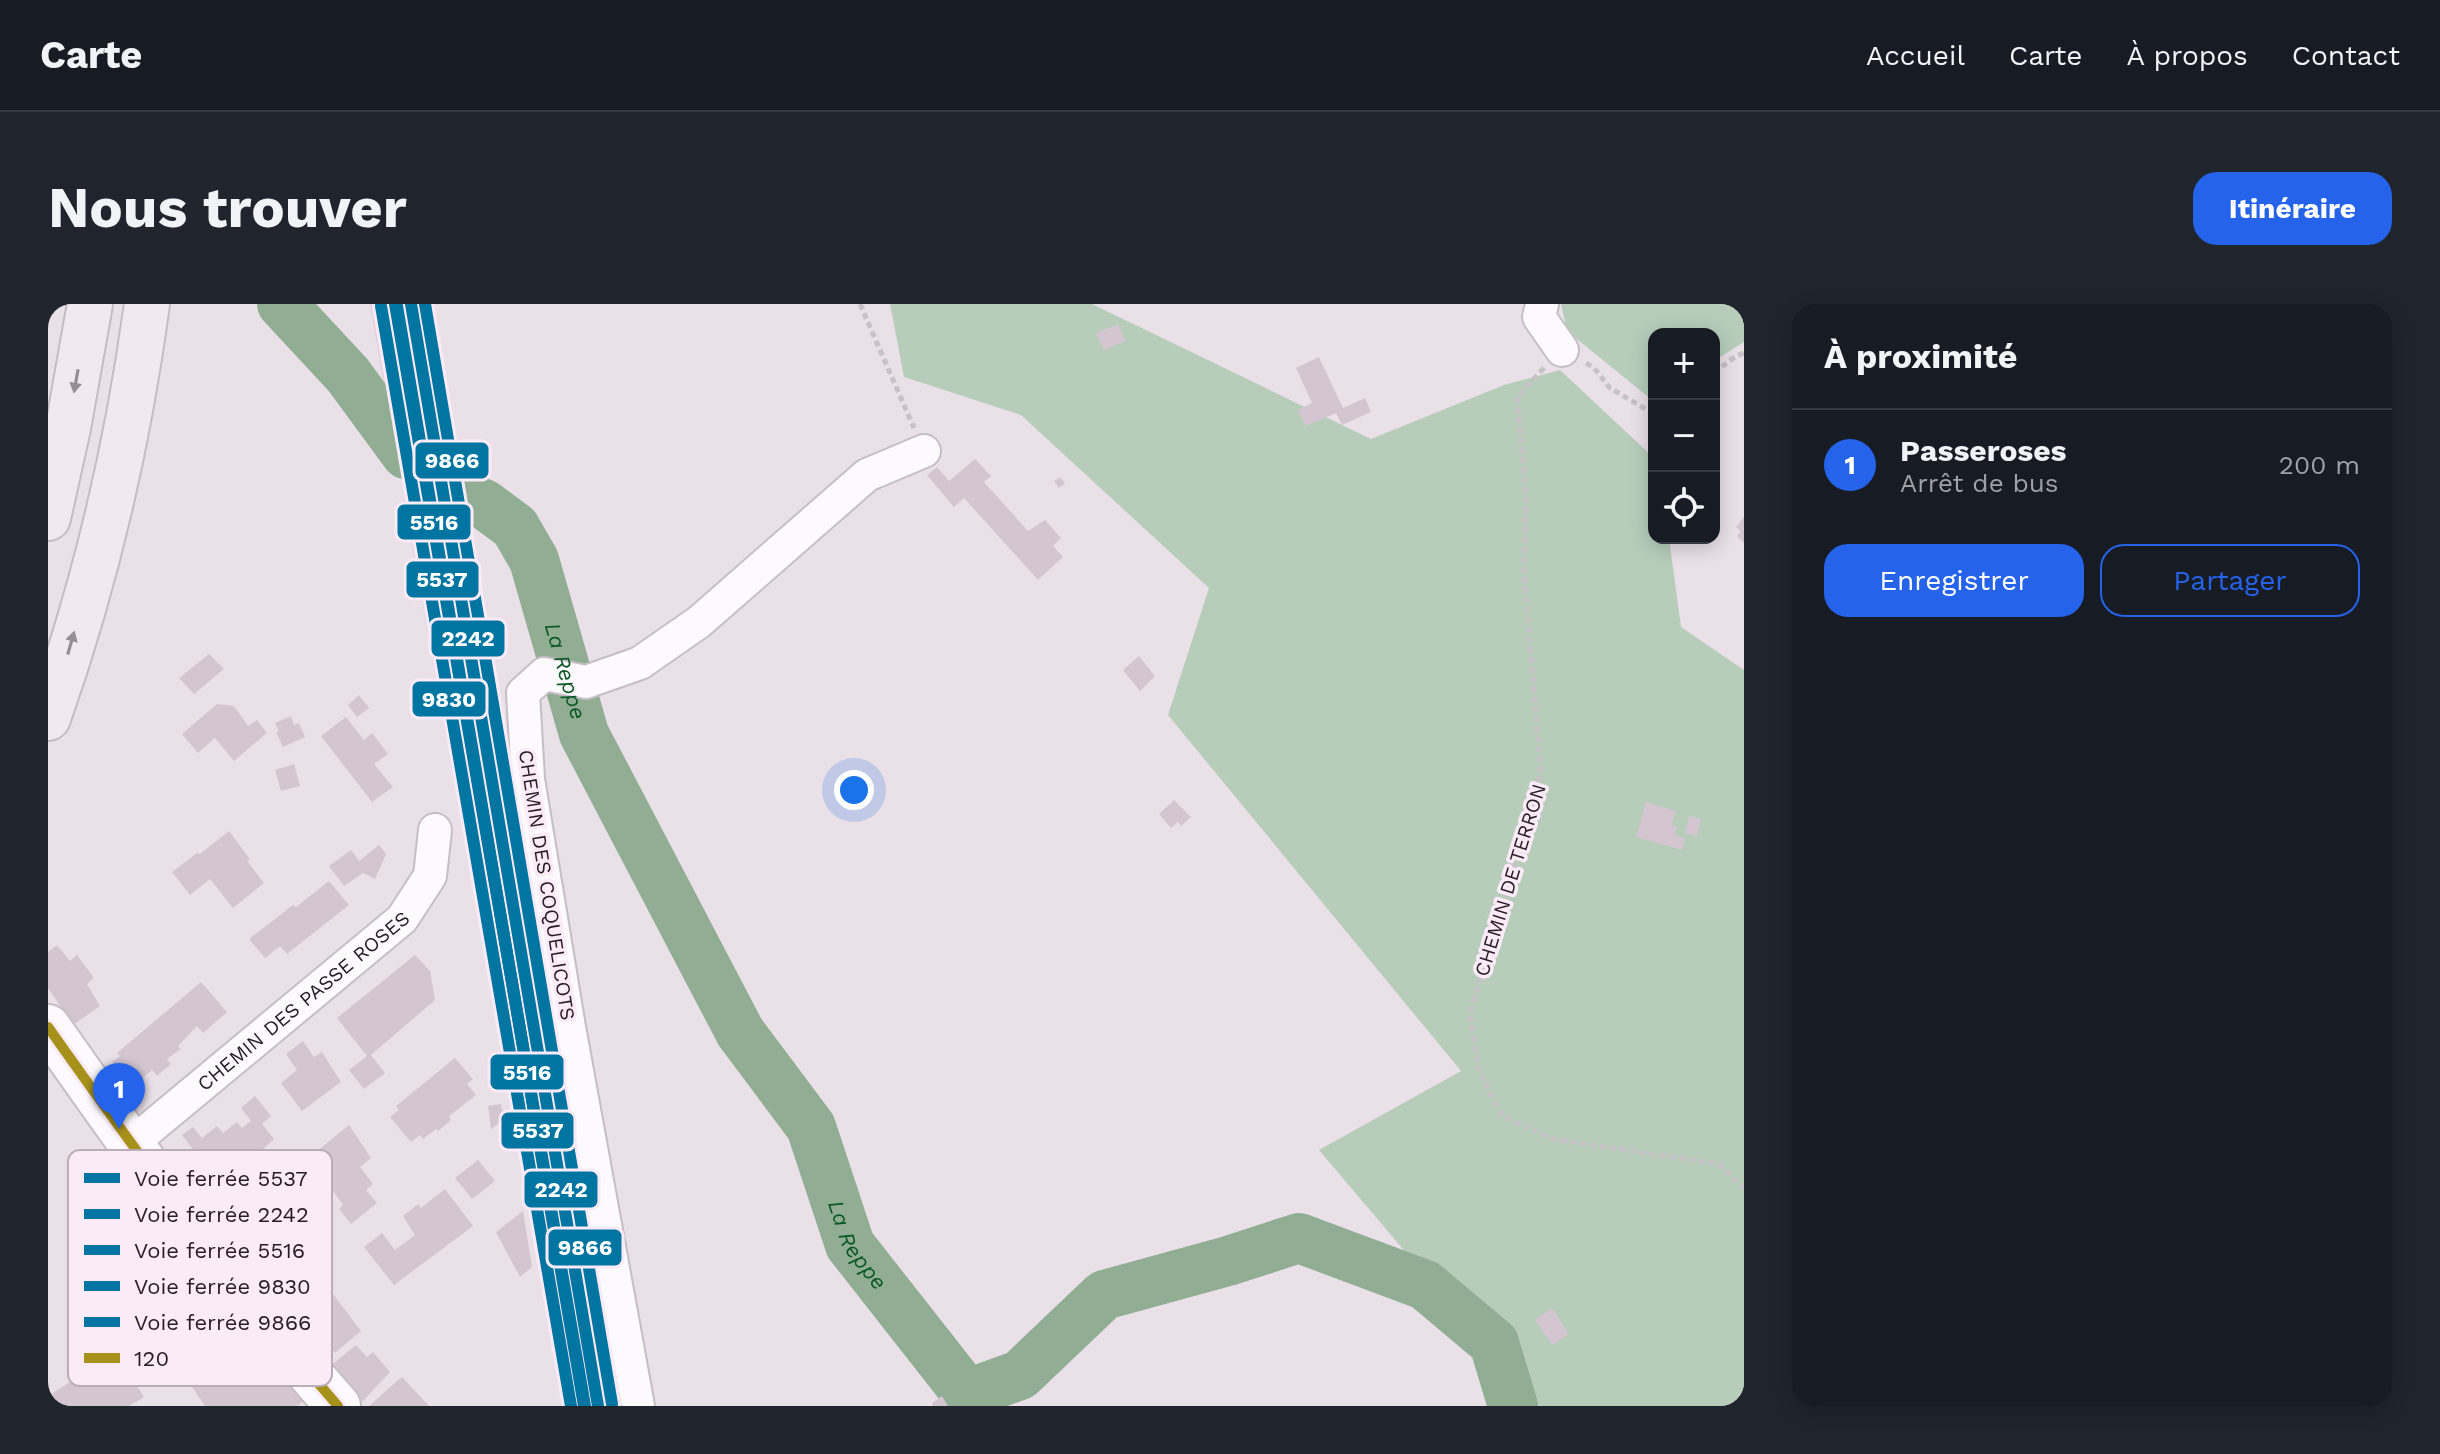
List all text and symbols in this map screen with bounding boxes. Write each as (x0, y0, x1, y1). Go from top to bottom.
text: Carte (40, 33, 142, 77)
text: Accueil (1866, 39, 1965, 72)
text: Carte (2009, 39, 2083, 72)
text: À propos (2127, 39, 2248, 72)
text: Contact (2292, 39, 2400, 72)
button: Itinéraire (2193, 172, 2392, 245)
text: Nous trouver (48, 175, 407, 241)
map controls (1648, 328, 1720, 544)
button: + (1648, 328, 1720, 400)
text: À proximité (1824, 336, 2018, 376)
one-way arrow (70, 369, 82, 394)
button: − (1648, 400, 1720, 472)
text: Passeroses (1900, 433, 2067, 468)
line badge: 9866 (414, 441, 490, 480)
text: 9866 (425, 448, 479, 473)
text: 1 (1844, 450, 1856, 480)
text: 200 m (2279, 450, 2360, 480)
text: Arrêt de bus (1900, 468, 2059, 498)
button: locate (1648, 472, 1720, 544)
line badge: 5516 (396, 503, 472, 541)
text: 5516 (410, 510, 458, 535)
button: Enregistrer (1824, 544, 2084, 617)
button: Partager (2100, 544, 2360, 617)
line badge: 5537 (405, 560, 480, 599)
text: 5537 (416, 567, 468, 592)
line badge: 2242 (430, 619, 506, 658)
water label: La Reppe (540, 620, 591, 722)
text: 2242 (441, 626, 495, 651)
one-way arrow (66, 631, 78, 656)
line badge: 9830 (411, 680, 487, 718)
text: 9830 (422, 687, 476, 712)
street label: CHEMIN DES COQUELICOTS (514, 748, 580, 1022)
your location (834, 770, 874, 810)
street label: CHEMIN DE TERRON (1469, 781, 1551, 979)
street label: CHEMIN DES PASSE ROSES (192, 906, 414, 1096)
line badge: 5516 (489, 1053, 565, 1091)
text: 5516 (503, 1060, 551, 1085)
pin: 1 (93, 1063, 145, 1129)
line badge: 5537 (500, 1111, 575, 1150)
text: 5537 (512, 1118, 564, 1143)
legend (68, 1150, 332, 1386)
text: Voie ferrée 5537 (134, 1166, 308, 1191)
line badge: 2242 (523, 1170, 599, 1209)
text: 2242 (534, 1177, 588, 1202)
water label: La Reppe (823, 1197, 892, 1295)
text: Voie ferrée 2242 (134, 1202, 309, 1227)
line badge: 9866 (547, 1228, 623, 1267)
text: 9866 (558, 1235, 612, 1260)
text: Voie ferrée 5516 (134, 1238, 305, 1263)
text: Voie ferrée 9830 (134, 1274, 311, 1299)
text: Voie ferrée 9866 (134, 1310, 311, 1335)
text: 120 (134, 1346, 169, 1371)

